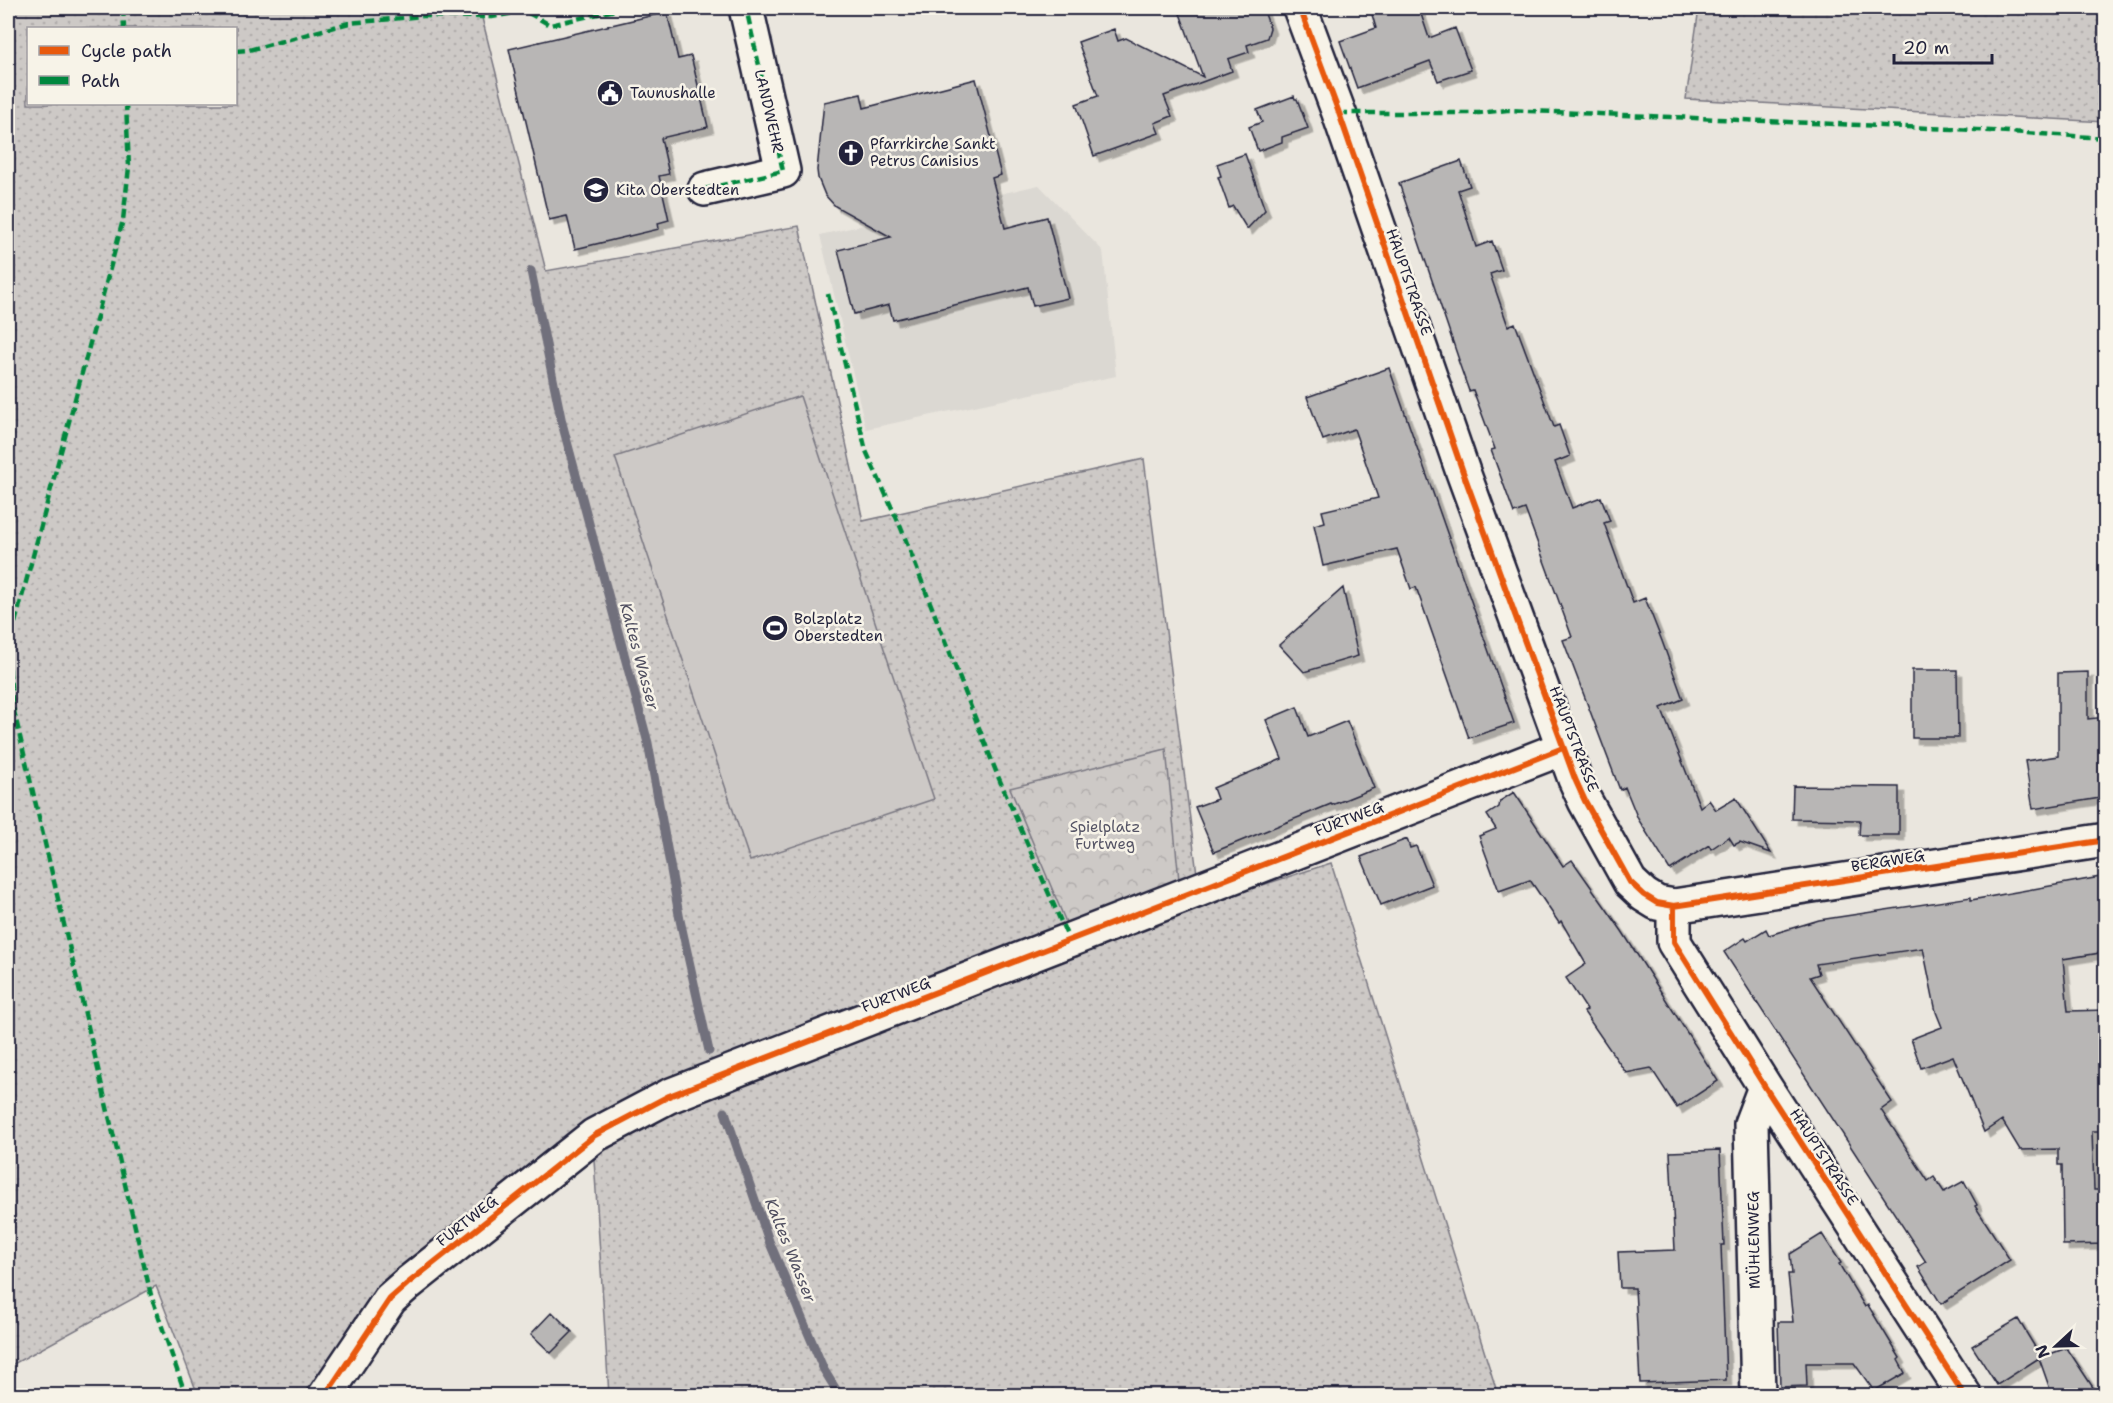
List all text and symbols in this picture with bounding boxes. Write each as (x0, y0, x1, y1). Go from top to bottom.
legend (27, 27, 237, 105)
scale bar (1894, 27, 1992, 65)
text: 20 m (1903, 36, 1949, 60)
text: Cycle path (81, 39, 172, 63)
street label: LANDWEHR (750, 67, 788, 155)
text: Path (81, 69, 120, 93)
public building icon: Taunushalle (595, 78, 625, 108)
place label: Taunushalle (630, 83, 716, 103)
place label: Pfarrkirche Sankt Petrus Canisius (870, 134, 996, 171)
church icon: Pfarrkirche Sankt Petrus Canisius (836, 138, 866, 168)
school or university icon: Kita Oberstedten (581, 175, 611, 205)
place label: Kita Oberstedten (616, 180, 739, 200)
street label: HAUPTSTRASSE (1381, 226, 1437, 338)
water label: Kaltes Wasser (615, 600, 664, 713)
place label: Bolzplatz Oberstedten (794, 609, 883, 646)
sports icon: Bolzplatz Oberstedten (760, 613, 790, 643)
street label: HAUPTSTRASSE (1545, 683, 1603, 795)
street label: FURTWEG (1312, 797, 1386, 841)
park label: Spielplatz Furtweg (1070, 817, 1140, 854)
street label: BERGWEG (1850, 845, 1926, 877)
street label: FURTWEG (859, 973, 933, 1017)
street label: HAUPTSTRASSE (1785, 1105, 1863, 1209)
street label: FURTWEG (432, 1191, 502, 1251)
street label: MÜHLENWEG (1743, 1191, 1765, 1289)
water label: Kaltes Wasser (760, 1195, 821, 1306)
north arrow (2026, 1316, 2086, 1376)
text: N (2030, 1342, 2055, 1361)

